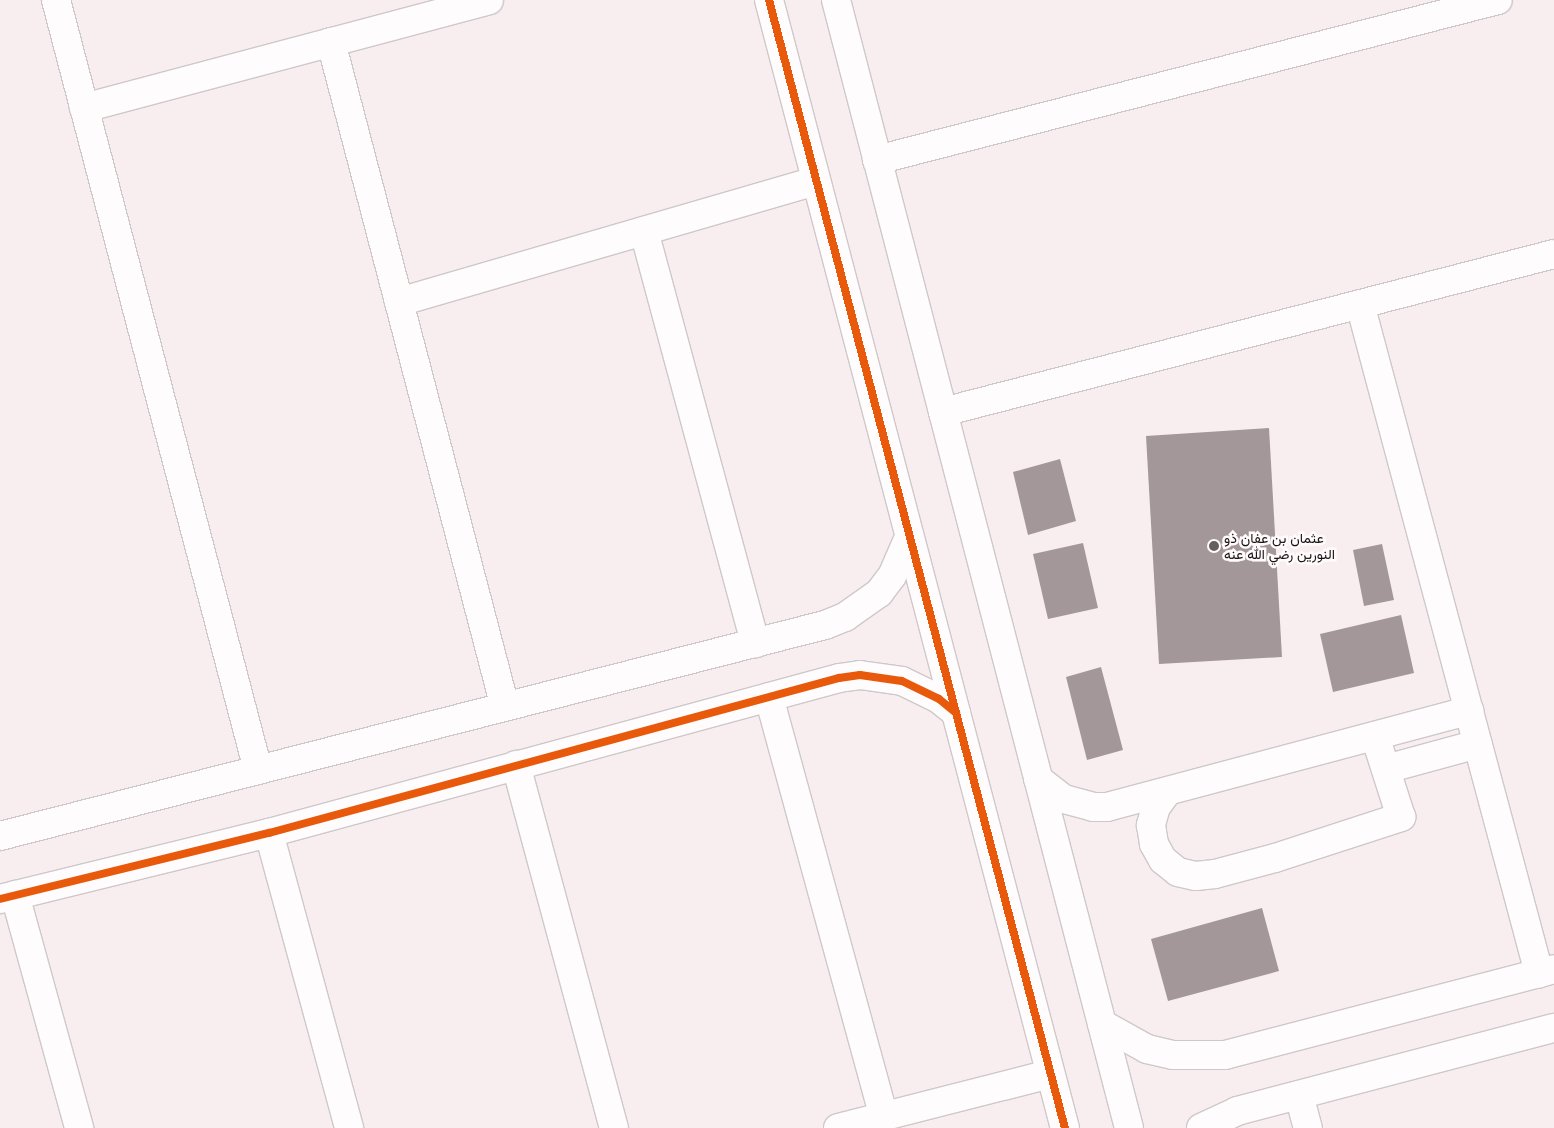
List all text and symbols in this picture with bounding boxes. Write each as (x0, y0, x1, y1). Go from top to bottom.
place label: عثمان بن عفان ذو النورين رضي الله عنه (1224, 530, 1335, 562)
marker: عثمان بن عفان ذو النورين رضي الله عنه (1208, 540, 1220, 552)

